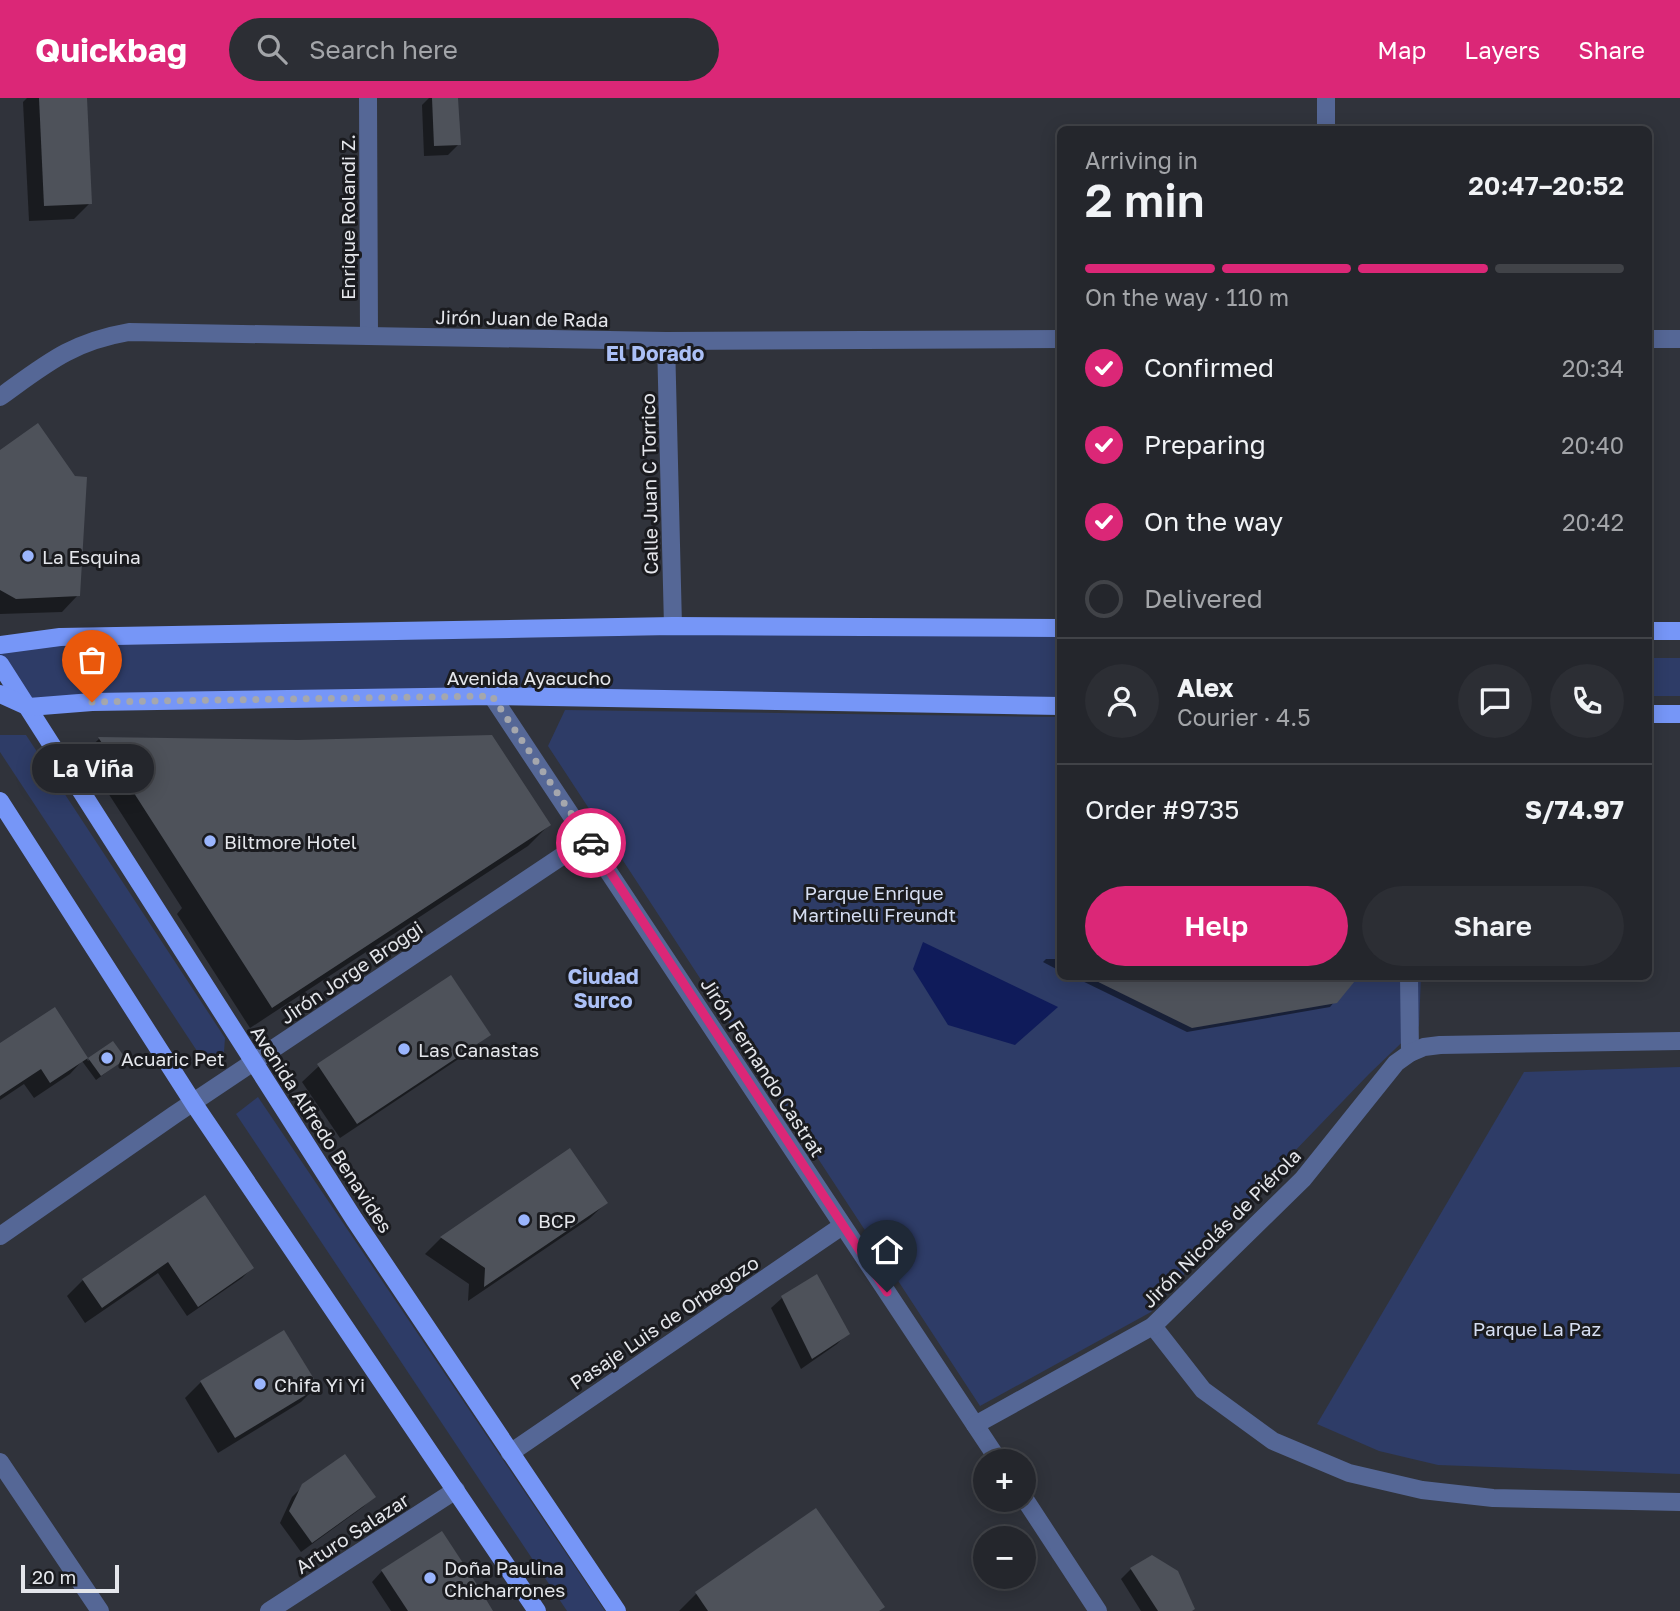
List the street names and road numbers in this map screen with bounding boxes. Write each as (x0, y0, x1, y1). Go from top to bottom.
street label: Enrique Rolandi Z. (336, 134, 359, 300)
street label: Jirón Juan de Rada (435, 305, 609, 331)
street label: Calle Juan C Torrico (636, 393, 662, 575)
street label: Avenida Ayacucho (447, 666, 611, 689)
street label: Jirón Jorge Broggi (275, 916, 427, 1028)
street label: Jirón Fernando Castrat (696, 973, 830, 1161)
street label: Avenida Alfredo Benavides (246, 1021, 398, 1237)
street label: Jirón Nicolás de Piérola (1137, 1144, 1305, 1312)
street label: Pasaje Luis de Orbegozo (565, 1250, 763, 1394)
street label: Arturo Salazar (291, 1487, 413, 1578)

